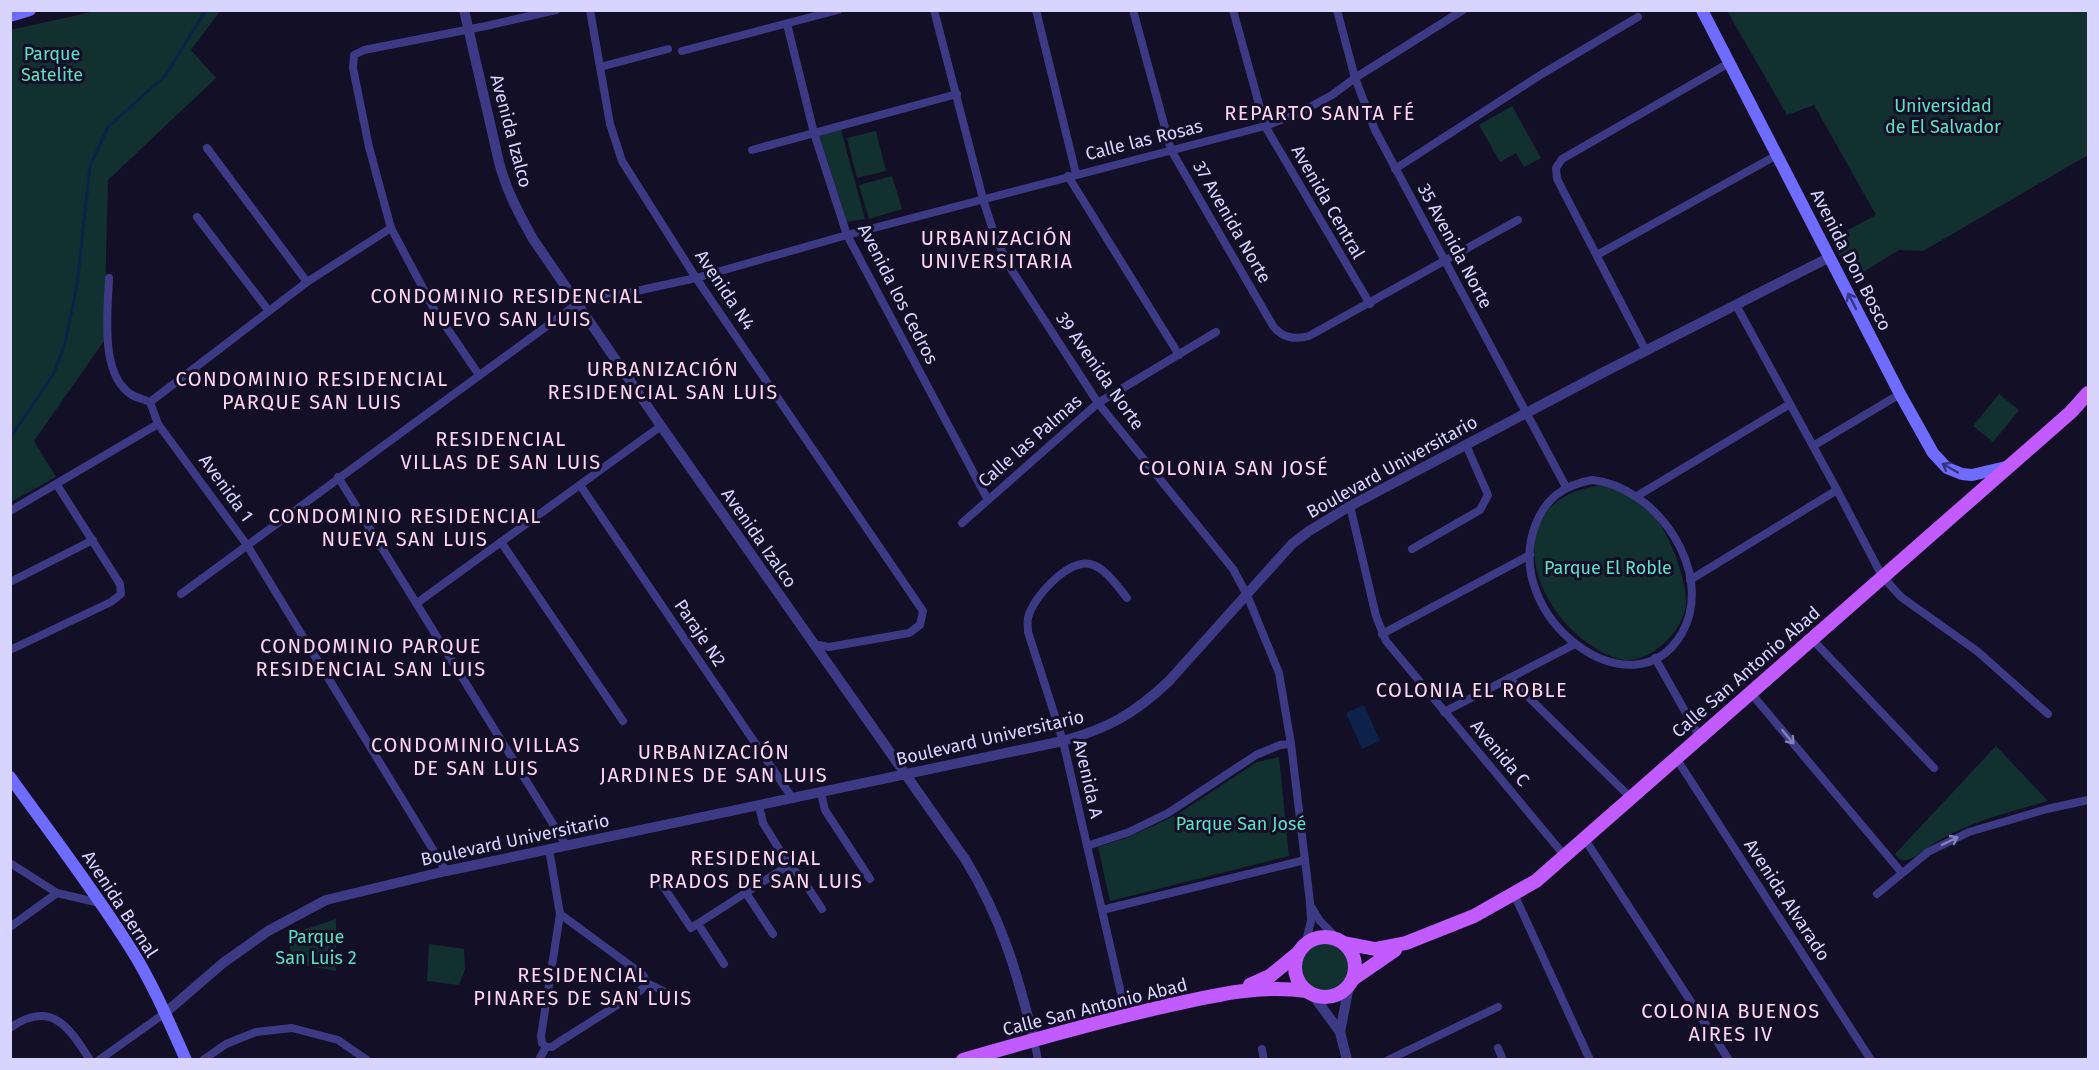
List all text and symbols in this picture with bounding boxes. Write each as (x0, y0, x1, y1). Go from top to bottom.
park label: Parque Satelite (21, 43, 83, 86)
street label: Avenida Izalco (485, 72, 537, 190)
park label: Universidad de El Salvador (1885, 95, 2001, 138)
district label: REPARTO SANTA FÉ (1224, 101, 1416, 125)
street label: Calle las Rosas (1083, 115, 1205, 165)
street label: Avenida Central (1287, 141, 1369, 263)
street label: 37 Avenida Norte (1188, 157, 1276, 287)
street label: 35 Avenida Norte (1413, 180, 1497, 312)
street label: Avenida Don Bosco (1806, 186, 1896, 334)
street label: Avenida los Cedros (853, 220, 943, 368)
district label: URBANIZACIÓN UNIVERSITARIA (920, 226, 1074, 273)
street label: Avenida N4 (690, 246, 760, 335)
district label: CONDOMINIO RESIDENCIAL NUEVO SAN LUIS (370, 284, 644, 331)
one-way arrow (1846, 293, 1858, 311)
street label: 39 Avenida Norte (1051, 308, 1149, 434)
district label: URBANIZACIÓN RESIDENCIAL SAN LUIS (547, 357, 779, 404)
district label: CONDOMINIO RESIDENCIAL PARQUE SAN LUIS (175, 367, 449, 414)
street label: Calle las Palmas (974, 390, 1086, 492)
street label: Boulevard Universitario (1303, 411, 1481, 523)
district label: RESIDENCIAL VILLAS DE SAN LUIS (400, 427, 602, 474)
street label: Avenida 1 (194, 450, 258, 526)
district label: COLONIA SAN JOSÉ (1139, 456, 1329, 480)
one-way arrow (1942, 462, 1959, 474)
street label: Avenida Izalco (717, 484, 801, 592)
district label: CONDOMINIO RESIDENCIAL NUEVA SAN LUIS (268, 504, 542, 551)
park label: Parque El Roble (1544, 557, 1672, 579)
street label: Paraje N2 (670, 595, 730, 671)
street label: Calle San Antonio Abad (1667, 602, 1825, 742)
district label: CONDOMINIO PARQUE RESIDENCIAL SAN LUIS (255, 634, 487, 681)
district label: COLONIA EL ROBLE (1376, 678, 1568, 702)
street label: Boulevard Universitario (894, 706, 1086, 770)
street label: Avenida C (1466, 715, 1534, 791)
one-way arrow (1781, 729, 1794, 745)
district label: CONDOMINIO VILLAS DE SAN LUIS (371, 733, 581, 780)
street label: Avenida A (1068, 737, 1108, 821)
district label: URBANIZACIÓN JARDINES DE SAN LUIS (600, 740, 828, 787)
street label: Boulevard Universitario (419, 809, 611, 871)
park label: Parque San José (1176, 813, 1306, 835)
one-way arrow (1941, 834, 1959, 846)
street label: Avenida Alvarado (1739, 835, 1835, 965)
street label: Avenida Bernal (77, 846, 163, 962)
district label: RESIDENCIAL PRADOS DE SAN LUIS (649, 846, 863, 893)
park label: Parque San Luis 2 (275, 926, 357, 969)
district label: RESIDENCIAL PINARES DE SAN LUIS (473, 963, 693, 1010)
street label: Calle San Antonio Abad (1000, 973, 1190, 1041)
district label: COLONIA BUENOS AIRES IV (1641, 999, 1821, 1046)

